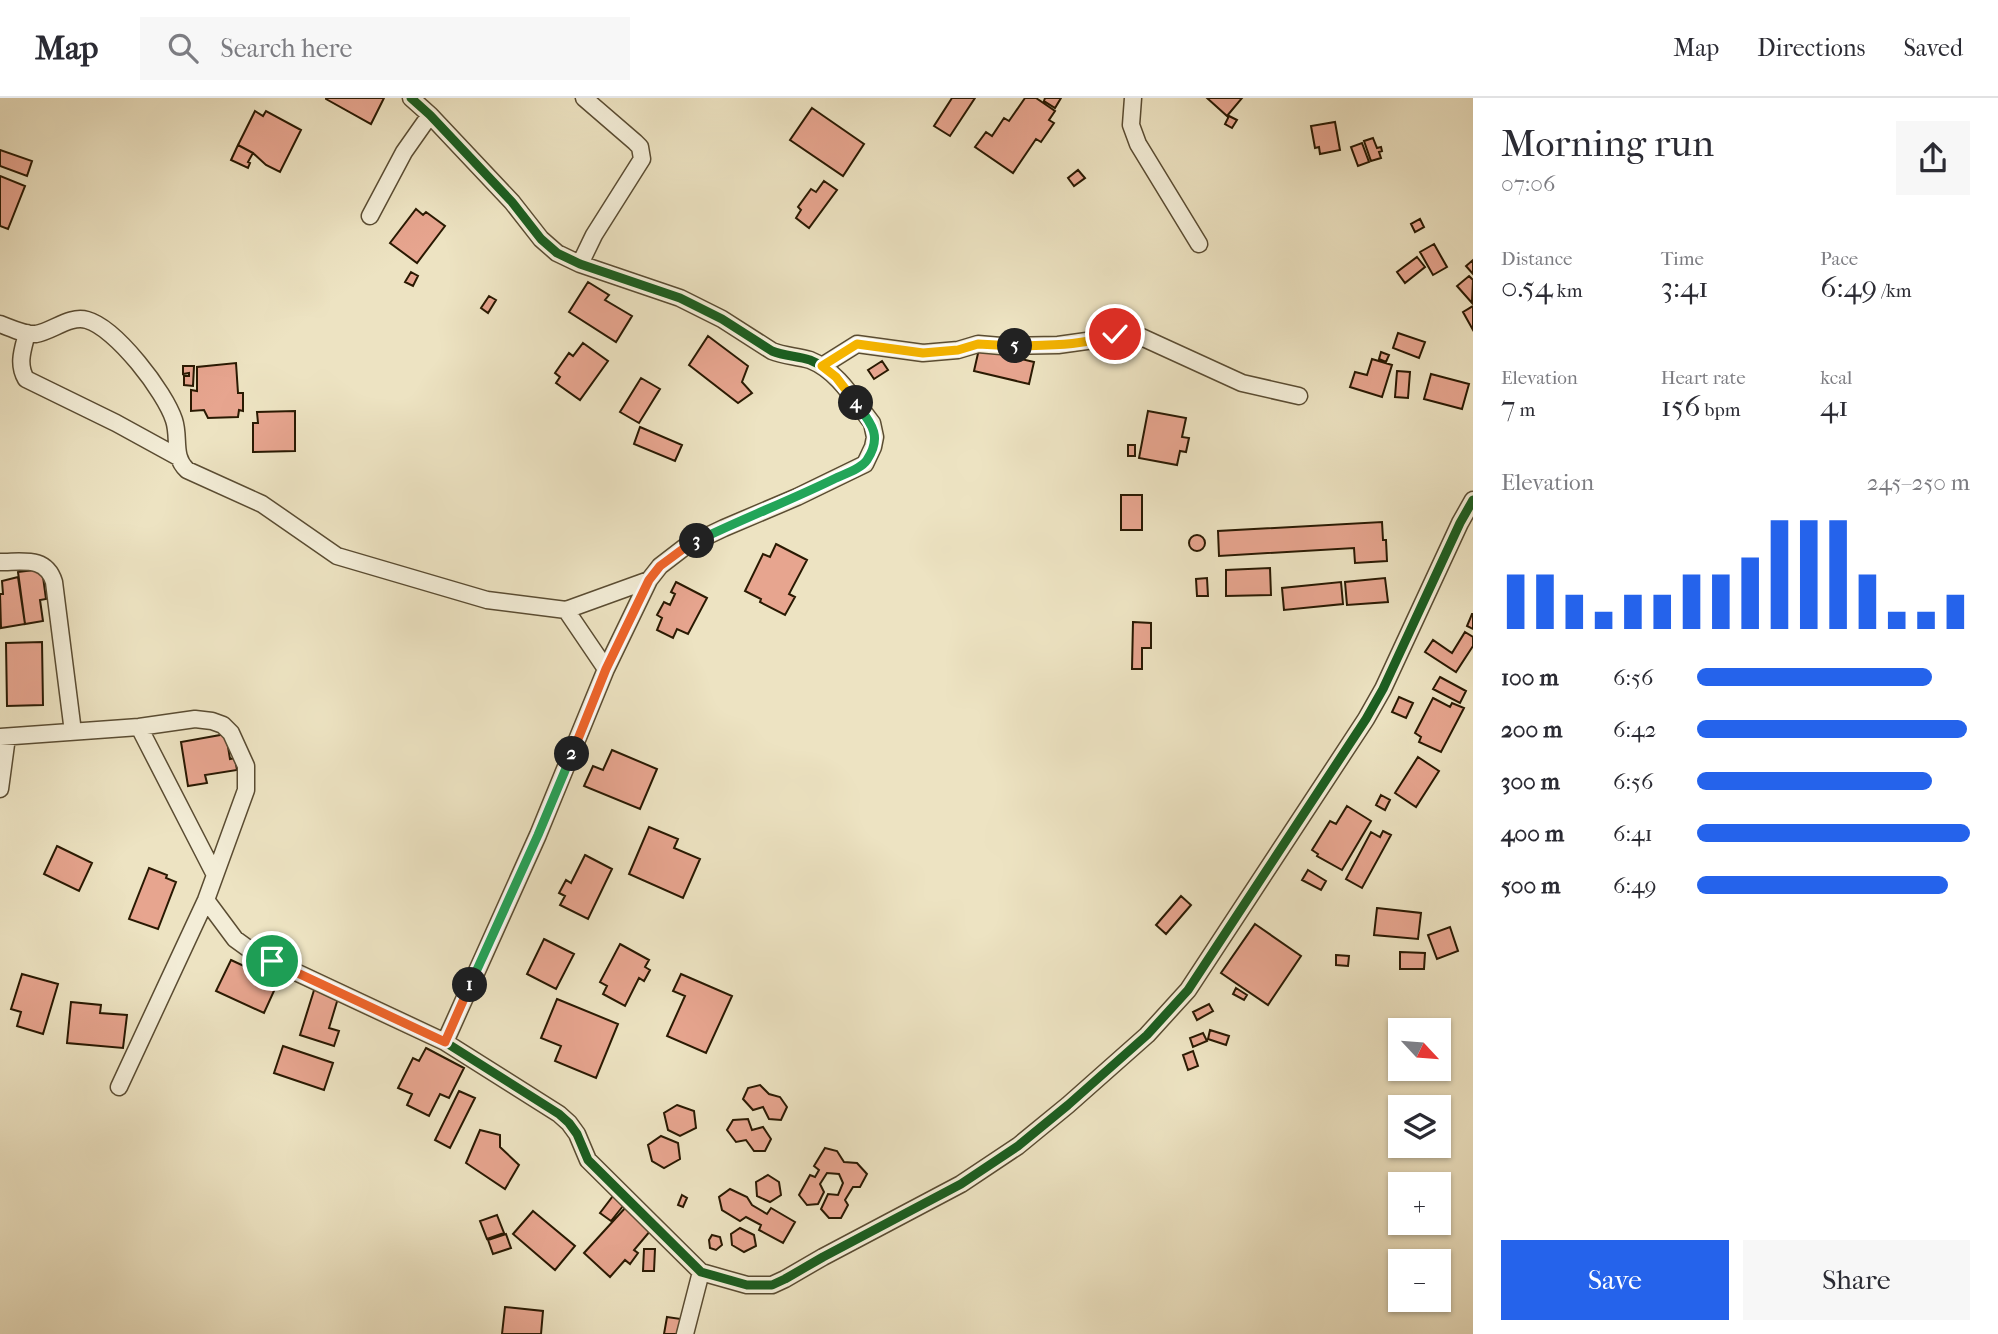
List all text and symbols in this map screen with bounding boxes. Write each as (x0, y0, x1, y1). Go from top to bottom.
search box (140, 17, 630, 80)
text: Map (35, 29, 98, 68)
icon: search (164, 29, 202, 67)
text: Search here (220, 33, 352, 64)
text: Map (1673, 34, 1719, 62)
text: Directions (1757, 34, 1865, 62)
text: Saved (1903, 34, 1963, 62)
text: Morning run (1501, 121, 1714, 166)
button: share (1896, 121, 1970, 195)
text: 07:06 (1501, 170, 1556, 197)
text: Distance (1501, 248, 1572, 270)
text: Time (1661, 248, 1704, 270)
text: Pace (1820, 248, 1858, 270)
text: 0.54 (1501, 270, 1553, 305)
text: 3:41 (1661, 270, 1709, 305)
text: 6:49 (1820, 270, 1877, 305)
text: km (1553, 280, 1582, 302)
text: /km (1877, 280, 1912, 302)
pin (1085, 304, 1145, 364)
icon: check (1096, 315, 1134, 353)
pin: 5 (998, 328, 1032, 364)
text: 5 (1010, 334, 1019, 356)
text: Elevation (1501, 367, 1578, 389)
text: Heart rate (1661, 367, 1746, 389)
text: kcal (1820, 367, 1852, 389)
pin: 4 (838, 386, 874, 420)
text: 7 (1501, 389, 1515, 424)
text: 156 (1661, 389, 1700, 424)
text: 41 (1820, 389, 1849, 424)
text: 4 (850, 391, 861, 413)
text: m (1515, 399, 1535, 421)
text: bpm (1700, 399, 1741, 421)
text: Elevation (1501, 469, 1594, 496)
text: 245–250 m (1867, 469, 1970, 496)
pin: 3 (680, 524, 714, 558)
text: 3 (693, 529, 700, 551)
text: 100 m (1501, 664, 1559, 691)
text: 6:56 (1613, 664, 1653, 691)
text: 200 m (1501, 716, 1562, 743)
text: 6:42 (1613, 716, 1656, 743)
pin: 2 (554, 736, 590, 772)
text: 2 (567, 742, 576, 764)
text: 300 m (1501, 768, 1560, 795)
text: 6:56 (1613, 768, 1653, 795)
text: 400 m (1501, 820, 1564, 847)
text: 6:41 (1613, 820, 1653, 847)
text: 500 m (1501, 872, 1560, 899)
text: 6:49 (1613, 872, 1657, 899)
pin (242, 931, 302, 991)
icon: arrive (253, 942, 291, 980)
pin: 1 (452, 968, 488, 1002)
text: 1 (466, 973, 473, 995)
north arrow (1388, 1018, 1451, 1082)
map controls (1388, 1018, 1451, 1312)
button: layers (1388, 1095, 1451, 1158)
button: + (1388, 1172, 1451, 1235)
button: Save (1501, 1240, 1729, 1320)
button: Share (1743, 1240, 1970, 1320)
button: − (1388, 1249, 1451, 1312)

